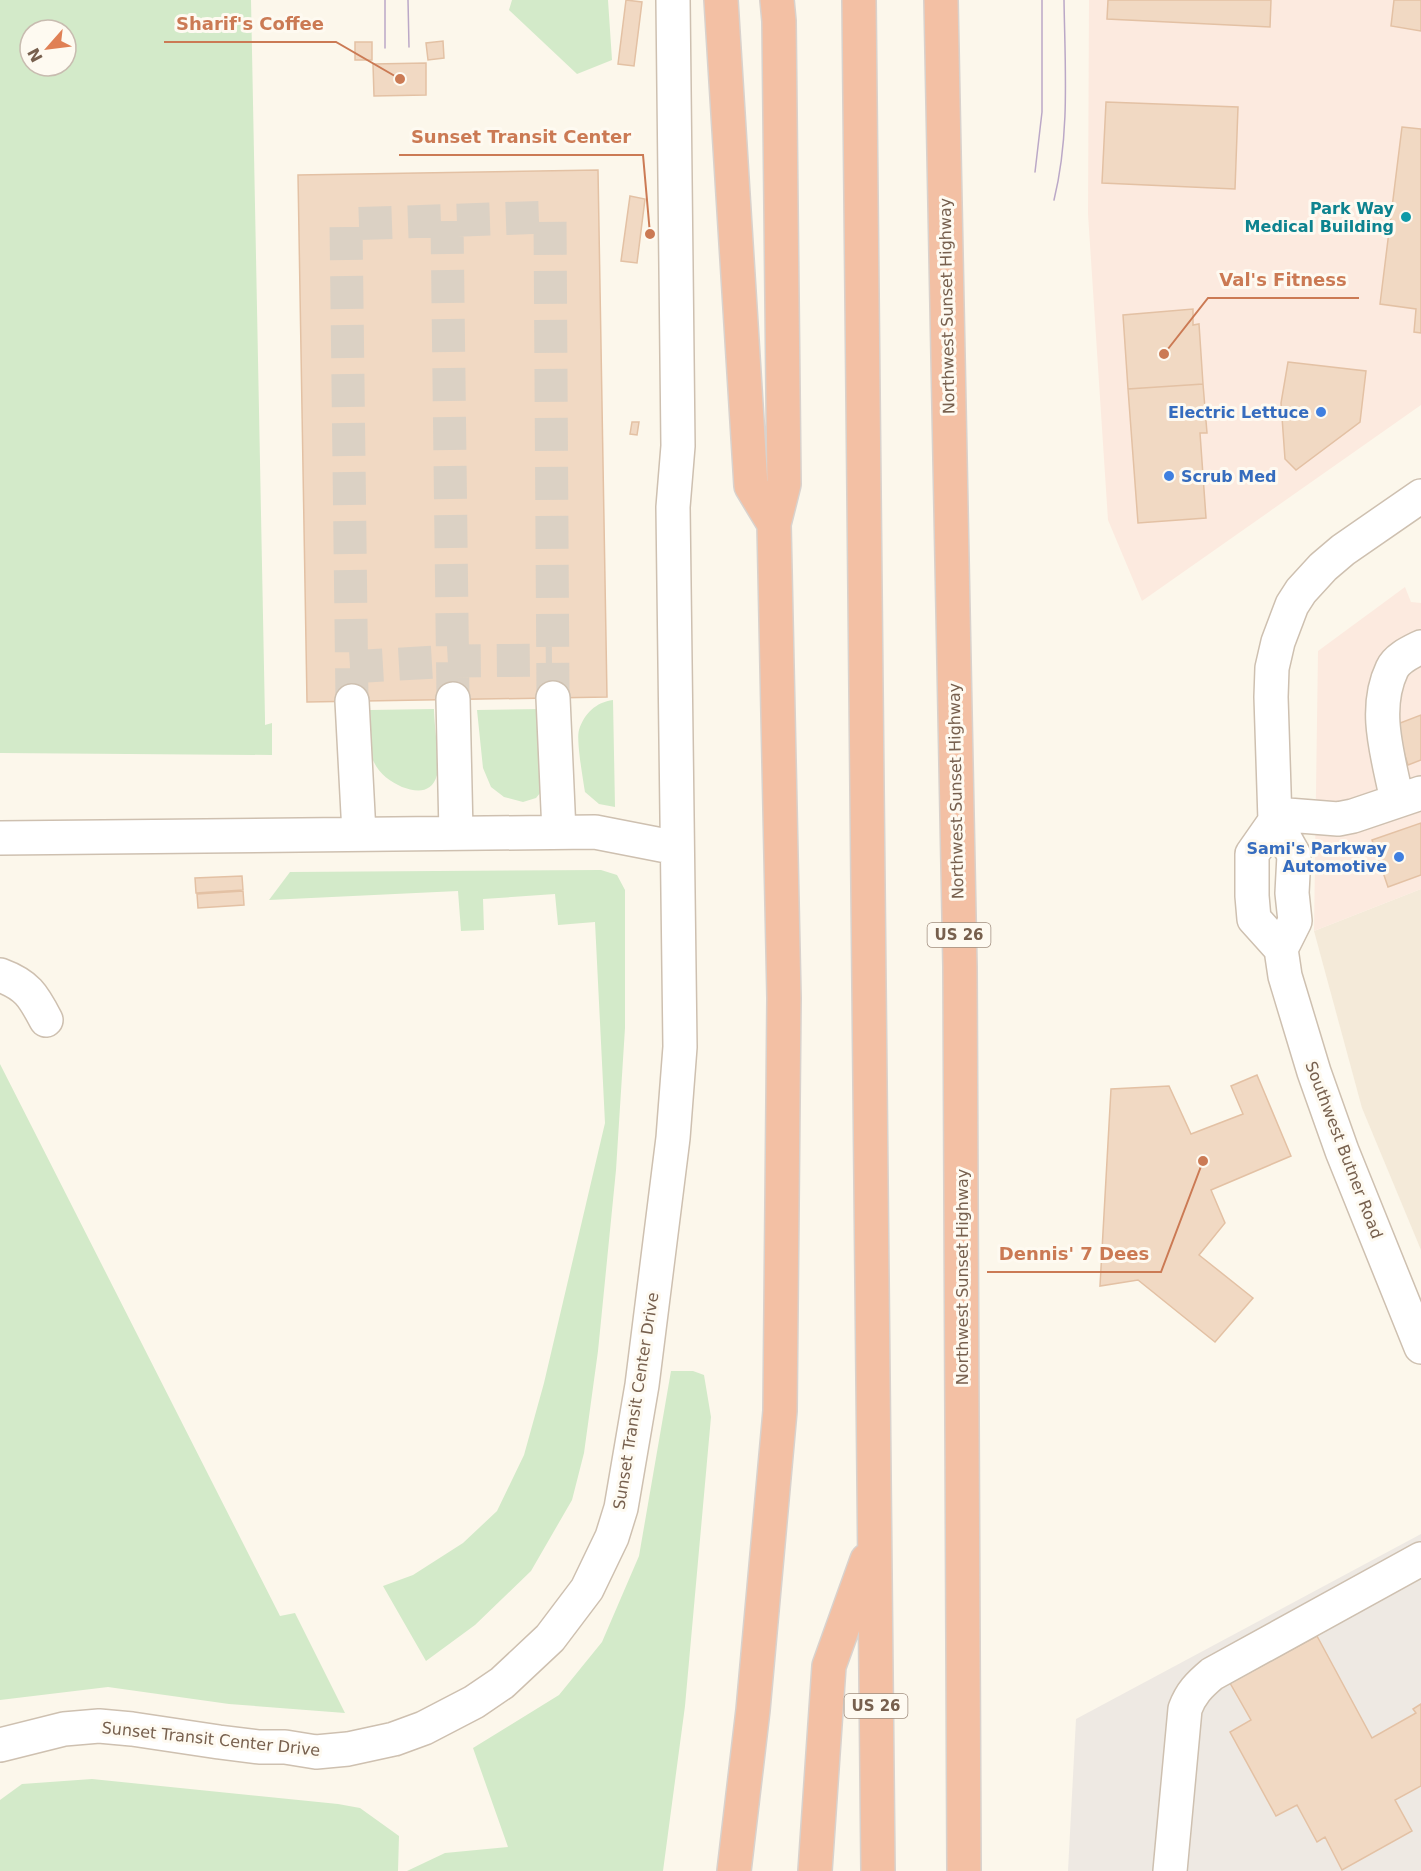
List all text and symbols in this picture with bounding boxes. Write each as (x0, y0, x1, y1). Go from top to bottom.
callout: Sharif's Coffee (164, 6, 336, 42)
text: Sharif's Coffee (176, 13, 324, 34)
north arrow (18, 18, 78, 78)
text: N (24, 44, 47, 65)
callout: Sunset Transit Center (399, 119, 643, 155)
text: Sunset Transit Center (411, 126, 631, 147)
street label: Northwest Sunset Highway (936, 198, 958, 414)
place label: Park Way Medical Building (1245, 199, 1395, 236)
marker: Park Way Medical Building (1399, 210, 1413, 224)
callout: Val's Fitness (1208, 262, 1359, 298)
text: Val's Fitness (1219, 269, 1347, 290)
place label: Electric Lettuce (1168, 403, 1309, 422)
marker: Electric Lettuce (1314, 405, 1328, 419)
place label: Scrub Med (1181, 467, 1277, 486)
marker: Scrub Med (1162, 469, 1176, 483)
street label: Northwest Sunset Highway (945, 683, 967, 899)
place label: Sami's Parkway Automotive (1246, 839, 1388, 876)
marker: Sami's Parkway Automotive (1392, 850, 1406, 864)
road number: US 26 (928, 923, 990, 947)
street label: Southwest Butner Road (1301, 1059, 1387, 1241)
street label: Northwest Sunset Highway (953, 1169, 972, 1385)
callout: Dennis' 7 Dees (987, 1236, 1161, 1272)
text: Dennis' 7 Dees (999, 1243, 1149, 1264)
street label: Sunset Transit Center Drive (609, 1291, 663, 1511)
road number: US 26 (844, 1694, 908, 1718)
street label: Sunset Transit Center Drive (101, 1718, 321, 1760)

